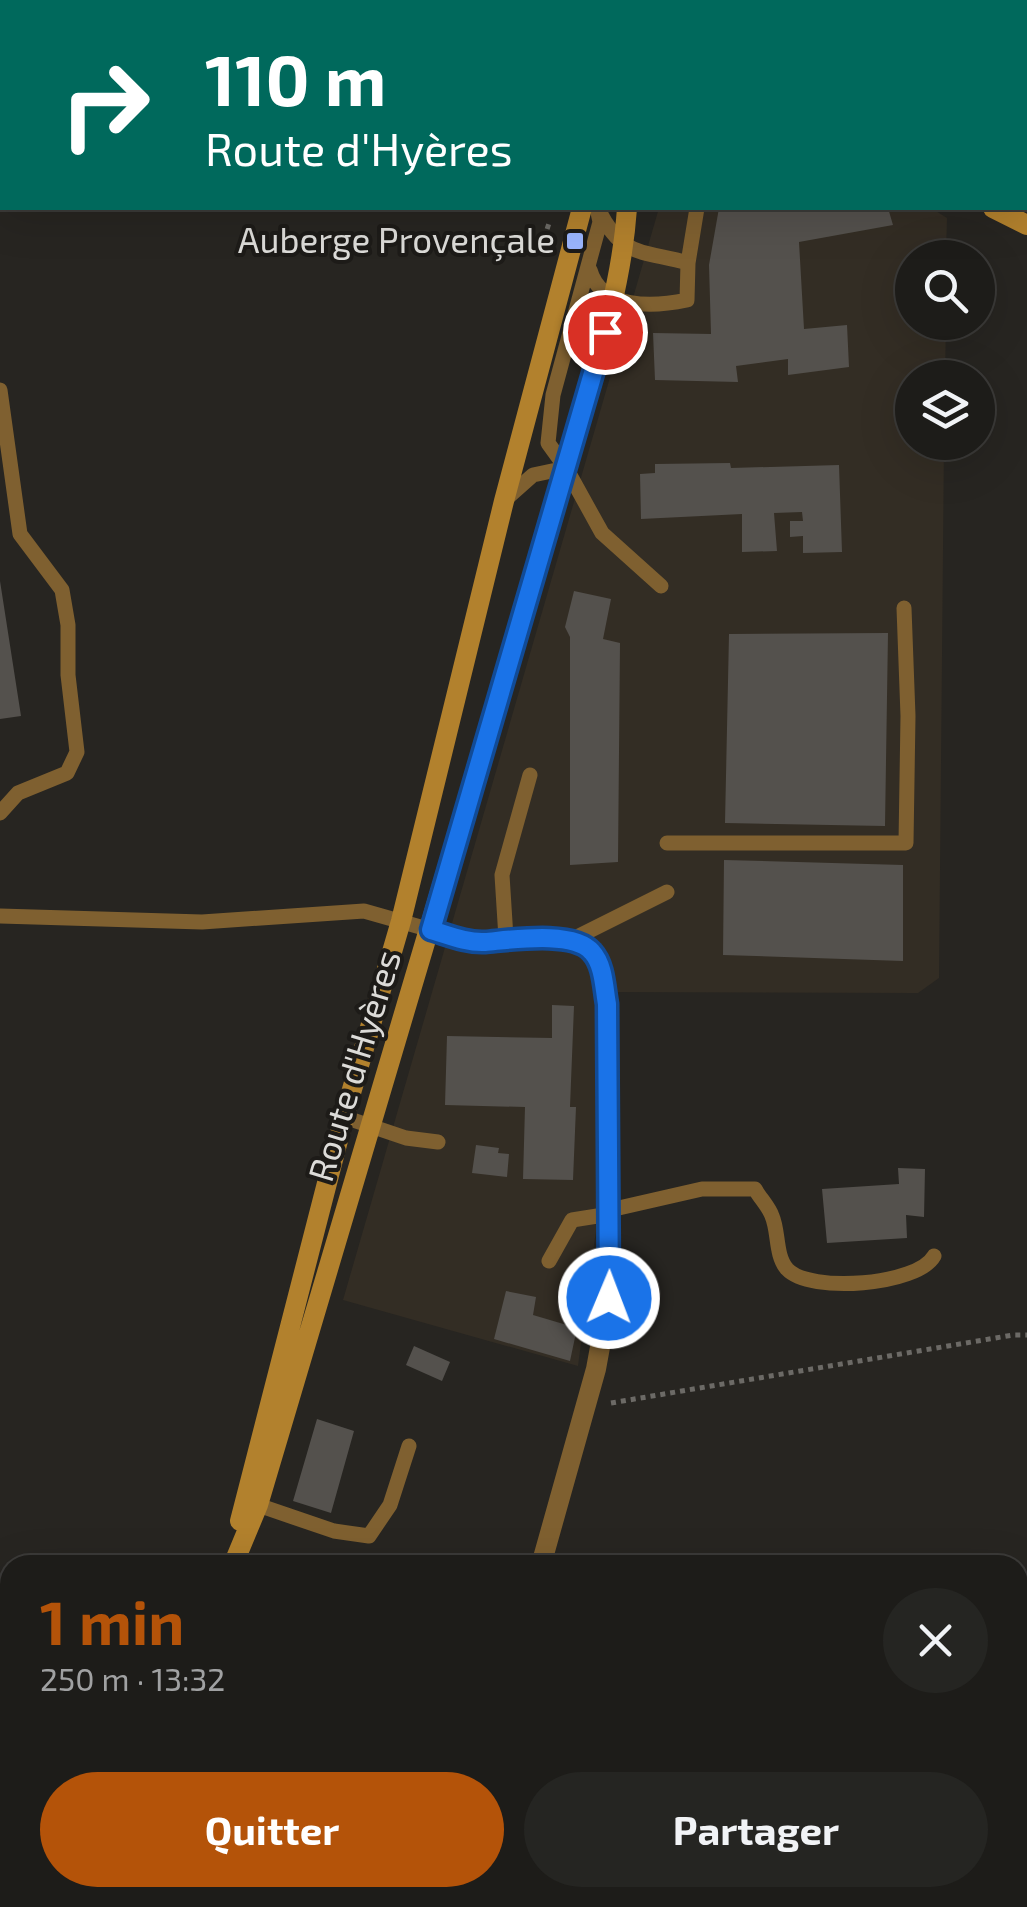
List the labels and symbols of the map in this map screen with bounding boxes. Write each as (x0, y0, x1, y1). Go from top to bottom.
place label: Auberge Provençale (238, 218, 555, 262)
marker: Auberge Provençale (564, 230, 586, 252)
pin (563, 290, 648, 375)
street label: Route d'Hyères (298, 945, 408, 1186)
position arrow (557, 1246, 661, 1350)

